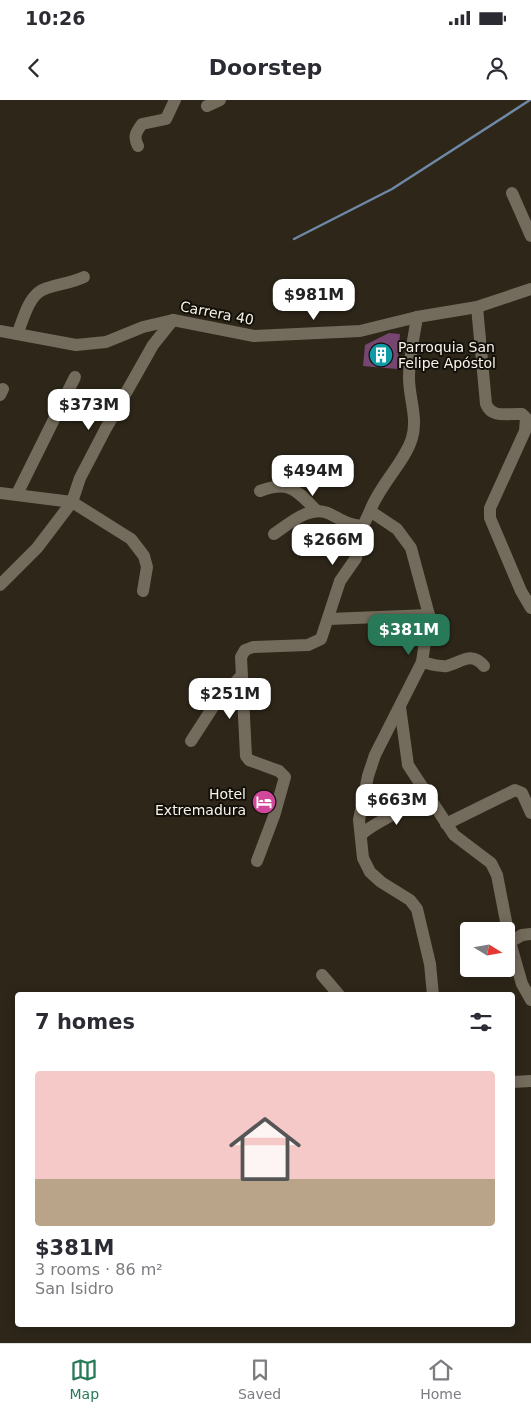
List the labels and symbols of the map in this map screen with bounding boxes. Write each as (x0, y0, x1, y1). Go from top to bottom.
pin: $981M (279, 278, 349, 321)
street label: Carrera 40 (179, 298, 255, 328)
place label: Parroquia San Felipe Apóstol (398, 339, 496, 371)
building icon: Parroquia San Felipe Apóstol (368, 342, 394, 368)
pin: $373M (54, 388, 124, 431)
pin: $494M (278, 454, 348, 497)
pin: $266M (298, 524, 368, 566)
pin: $381M (374, 614, 444, 656)
pin: $251M (195, 678, 265, 720)
pin: $663M (362, 784, 432, 826)
place label: Hotel Extremadura (155, 786, 246, 818)
hotel icon: Hotel Extremadura (251, 789, 277, 815)
north arrow (460, 922, 515, 978)

